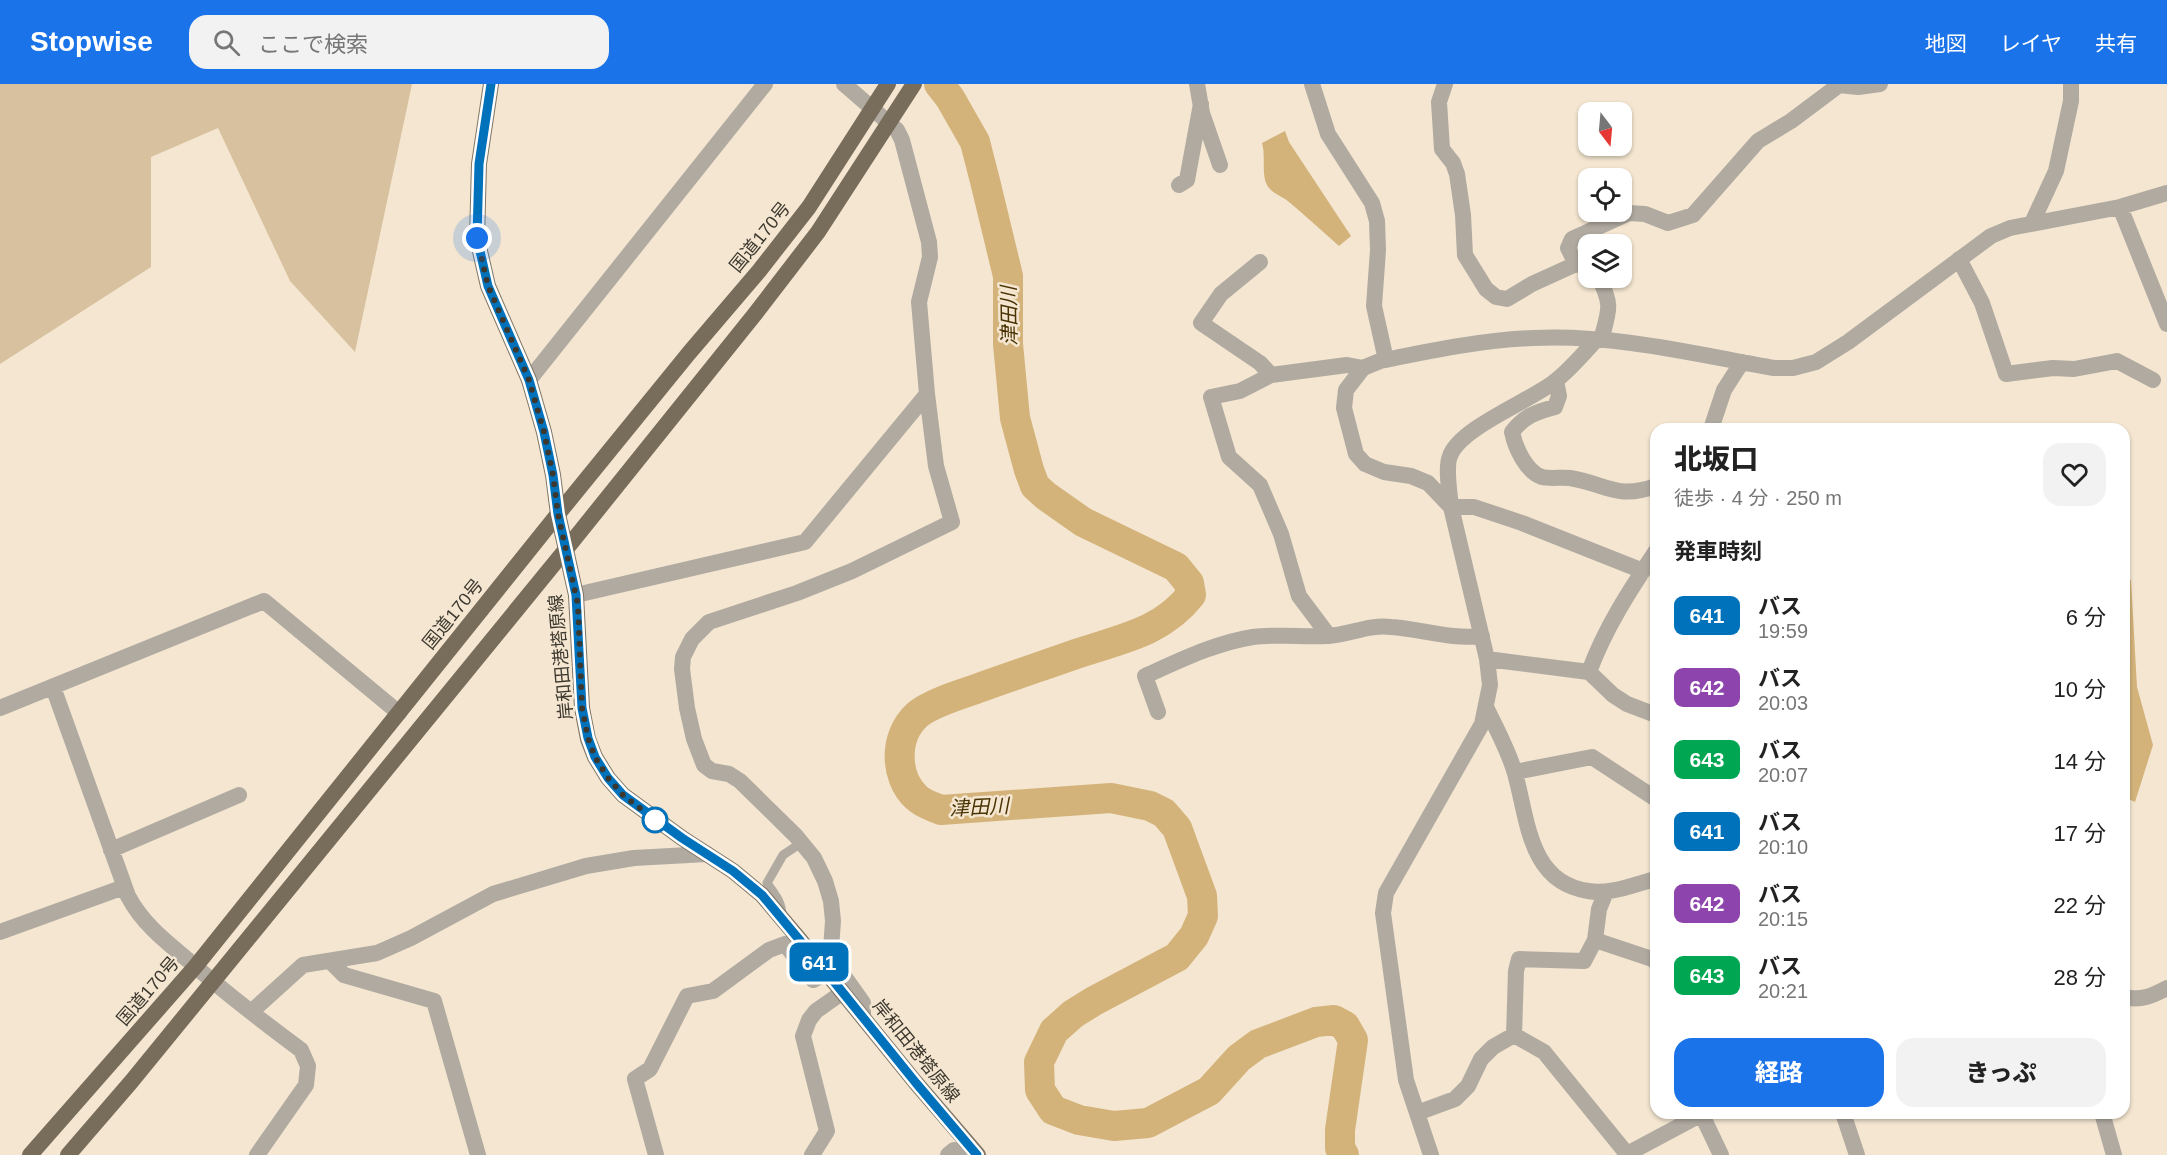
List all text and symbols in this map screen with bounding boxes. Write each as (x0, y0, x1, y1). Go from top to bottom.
search box (189, 15, 609, 69)
text: Stopwise (30, 26, 153, 57)
icon: search (210, 26, 243, 59)
text: ここで検索 (258, 32, 368, 57)
text: 地図 (1925, 32, 1967, 55)
text: レイヤ (2000, 32, 2062, 55)
text: 共有 (2095, 32, 2137, 55)
north arrow (1578, 102, 1632, 156)
map controls (1578, 102, 1632, 288)
button: locate (1578, 168, 1632, 222)
street label: 国道170号 (726, 198, 794, 276)
your location (462, 223, 492, 253)
button: layers (1578, 234, 1632, 288)
water label: 津田川 (997, 284, 1021, 346)
button: heart (2043, 443, 2106, 506)
text: 北坂口 (1674, 444, 1758, 475)
text: 徒歩 · 4 分 · 250 m (1674, 487, 1842, 509)
text: 発車時刻 (1674, 539, 1762, 564)
street label: 国道170号 (419, 575, 487, 653)
street label: 岸和田港塔原線 (546, 593, 576, 721)
text: バス (1758, 594, 1802, 619)
text: 641 (1689, 604, 1725, 627)
text: 6 分 (2066, 605, 2106, 630)
text: 19:59 (1758, 620, 1808, 642)
text: バス (1758, 666, 1802, 691)
text: 642 (1689, 676, 1725, 699)
text: 10 分 (2053, 677, 2106, 702)
text: 20:03 (1758, 692, 1808, 714)
text: バス (1758, 738, 1802, 763)
text: 643 (1689, 748, 1725, 771)
text: 14 分 (2053, 749, 2106, 774)
text: 20:07 (1758, 764, 1808, 786)
water label: 津田川 (948, 794, 1012, 820)
unlabelled marker (642, 807, 668, 833)
text: バス (1758, 810, 1802, 835)
text: 641 (1689, 820, 1725, 843)
text: 17 分 (2053, 821, 2106, 846)
text: 20:10 (1758, 836, 1808, 858)
text: バス (1758, 882, 1802, 907)
text: 642 (1689, 892, 1725, 915)
text: 22 分 (2053, 893, 2106, 918)
text: 20:15 (1758, 908, 1808, 930)
line badge: 641 (784, 942, 854, 982)
text: 641 (801, 951, 837, 974)
street label: 国道170号 (113, 953, 183, 1029)
text: バス (1758, 954, 1802, 979)
text: 643 (1689, 964, 1725, 987)
text: 28 分 (2053, 965, 2106, 990)
text: 20:21 (1758, 980, 1808, 1002)
street label: 岸和田港塔原線 (869, 996, 963, 1106)
button: 経路 (1674, 1038, 1884, 1107)
button: きっぷ (1896, 1038, 2106, 1107)

